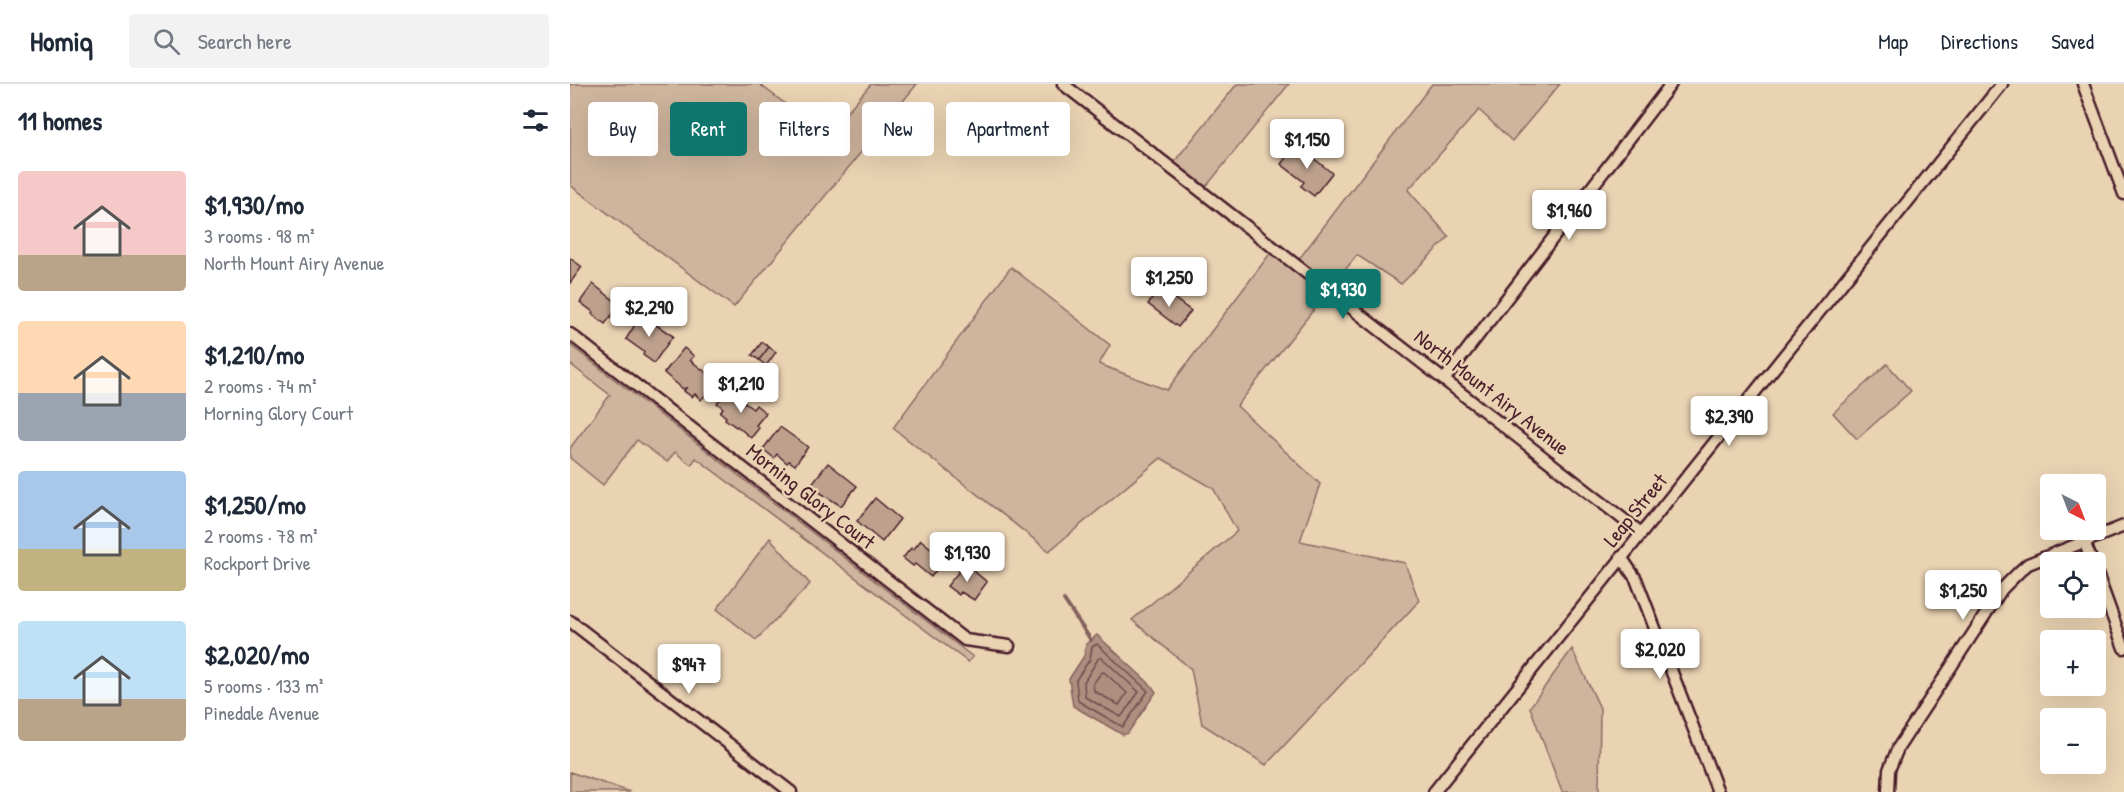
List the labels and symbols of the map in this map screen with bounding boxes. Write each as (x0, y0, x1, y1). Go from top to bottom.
pin: $1,150 (1258, 119, 1356, 170)
pin: $1,960 (1520, 190, 1618, 241)
pin: $1,250 (1120, 257, 1218, 308)
pin: $1,930 (1294, 269, 1392, 320)
pin: $2,290 (600, 287, 698, 338)
street label: North Mount Airy Avenue (1408, 322, 1576, 462)
pin: $1,210 (692, 363, 790, 414)
pin: $2,390 (1680, 396, 1778, 447)
street label: Morning Glory Court (740, 436, 882, 556)
street label: Leap Street (1596, 466, 1674, 553)
north arrow (2040, 474, 2106, 540)
pin: $1,930 (918, 532, 1016, 583)
pin: $1,250 (1914, 570, 2012, 621)
pin: $2,020 (1611, 629, 1709, 680)
pin: $947 (653, 644, 725, 695)

